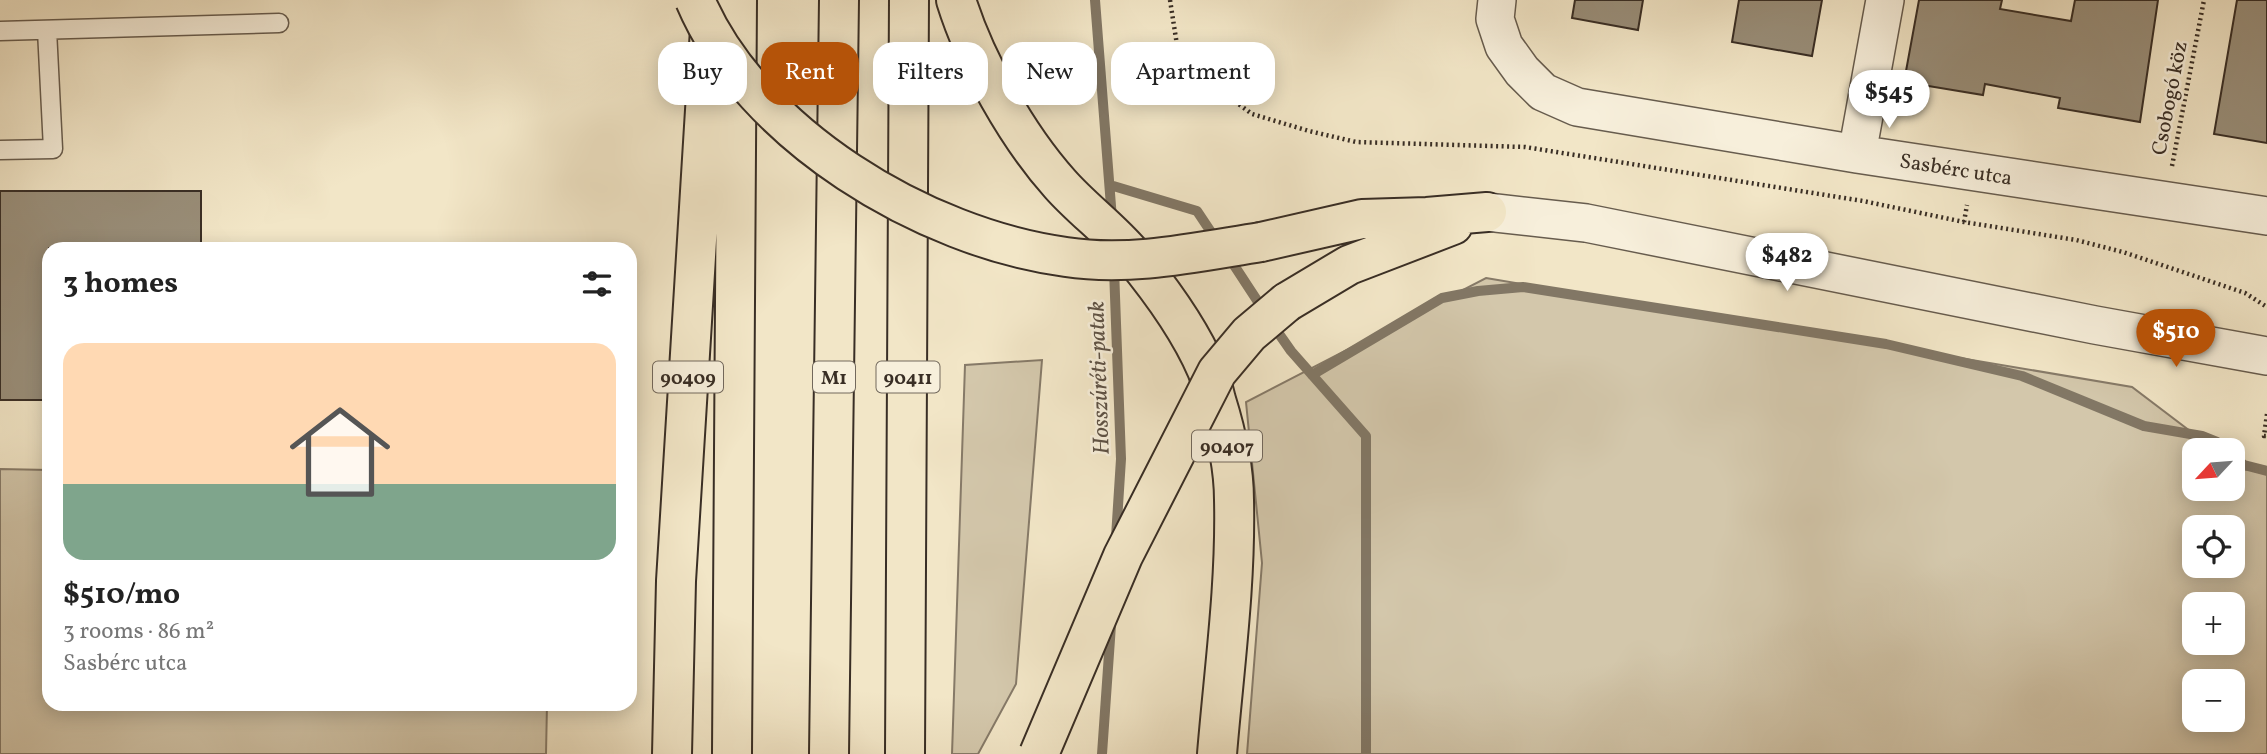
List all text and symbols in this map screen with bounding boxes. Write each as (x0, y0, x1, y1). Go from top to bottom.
street label: Csobogó köz (2145, 39, 2196, 158)
chip: Buy (658, 42, 747, 105)
chip: Rent (761, 42, 859, 105)
chip: Filters (873, 42, 988, 105)
chip: New (1002, 42, 1097, 105)
chip: Apartment (1111, 42, 1275, 105)
pin: $545 (1848, 71, 1930, 130)
text: $545 (1865, 77, 1913, 109)
street label: Sasbérc utca (1897, 147, 2014, 194)
pin: $482 (1746, 233, 1828, 293)
text: $482 (1762, 240, 1812, 272)
text: 3 homes (63, 263, 178, 305)
icon: filters (578, 265, 616, 303)
water label: Hosszúréti-patak (1081, 300, 1119, 455)
pin: $510 (2135, 310, 2217, 369)
text: $510 (2152, 316, 2200, 348)
road number: 90409 (653, 362, 723, 392)
road number: M1 (813, 362, 855, 392)
road number: 90411 (876, 362, 940, 392)
icon: home (277, 389, 403, 515)
road number: 90407 (1192, 430, 1262, 462)
north arrow (2182, 438, 2245, 500)
map controls (2182, 438, 2245, 732)
button: locate (2182, 515, 2245, 578)
text: $510/mo (63, 574, 180, 616)
button: + (2182, 592, 2245, 655)
text: 3 rooms · 86 m² (63, 616, 214, 648)
text: Sasbérc utca (63, 648, 188, 680)
button: − (2182, 669, 2245, 732)

